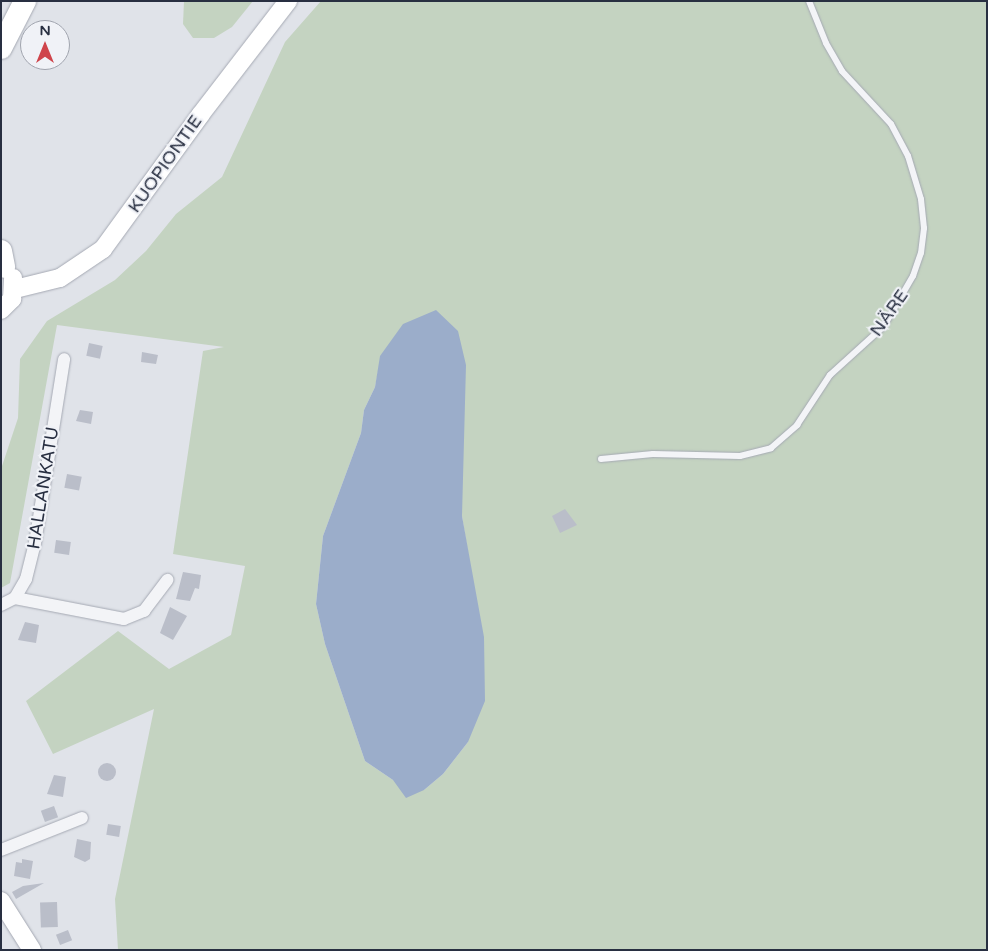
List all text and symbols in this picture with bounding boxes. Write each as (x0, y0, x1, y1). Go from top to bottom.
north arrow (20, 20, 70, 70)
text: N (39, 22, 51, 39)
street label: KUOPIONTIE (123, 111, 207, 217)
street label: NÄRE (865, 285, 913, 341)
street label: HALLANKATU (23, 425, 63, 551)

